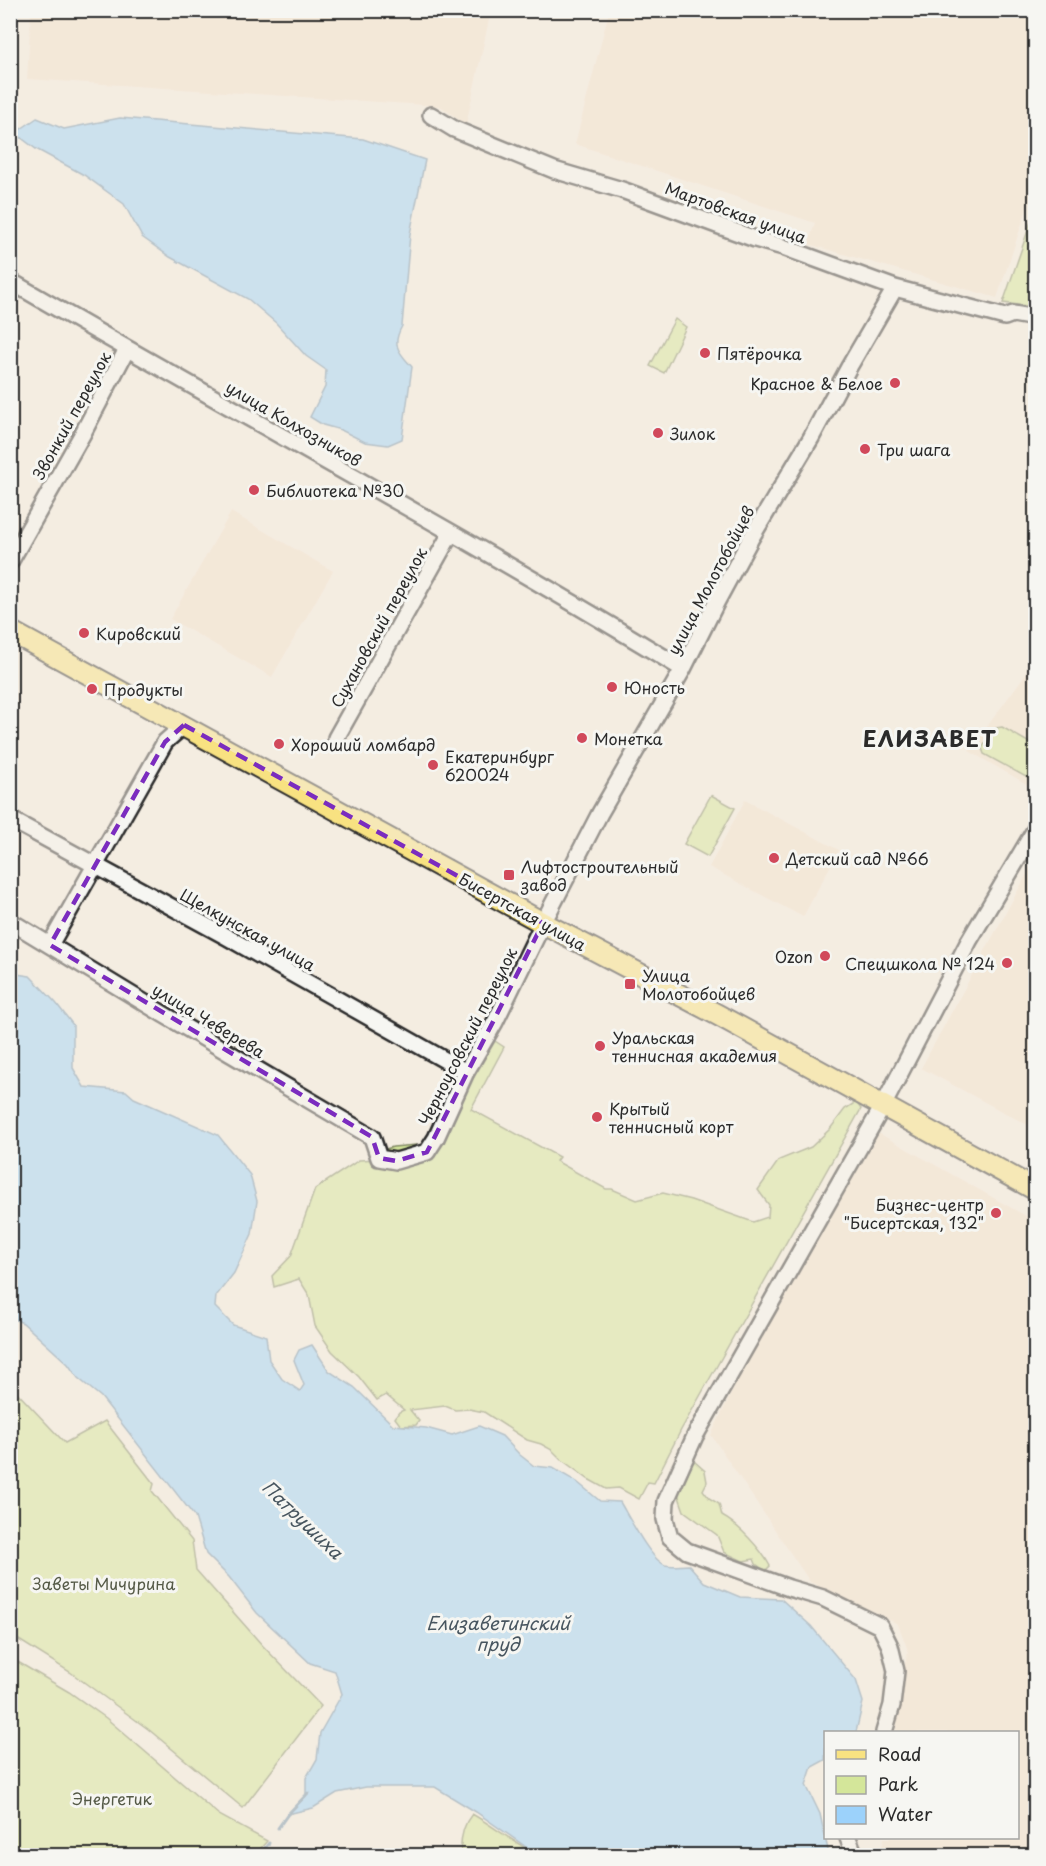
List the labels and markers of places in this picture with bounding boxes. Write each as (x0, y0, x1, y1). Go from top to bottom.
place label: Пятёрочка (717, 341, 802, 365)
marker: Пятёрочка (698, 346, 712, 360)
place label: Красное & Белое (750, 371, 883, 395)
marker: Красное & Белое (888, 376, 902, 390)
place label: Зилок (669, 421, 716, 445)
marker: Зилок (651, 426, 665, 440)
place label: Три шага (877, 437, 950, 461)
marker: Три шага (858, 442, 872, 456)
place label: Библиотека №30 (266, 478, 404, 502)
marker: Библиотека №30 (247, 483, 261, 497)
place label: Кировский (96, 621, 181, 645)
marker: Кировский (77, 626, 91, 640)
place label: Юность (624, 675, 685, 699)
place label: Продукты (104, 677, 183, 701)
marker: Юность (605, 680, 619, 694)
marker: Продукты (85, 682, 99, 696)
place label: Монетка (594, 726, 663, 750)
marker: Монетка (575, 731, 589, 745)
place label: Хороший ломбард (291, 732, 436, 756)
marker: Хороший ломбард (272, 737, 286, 751)
place label: Екатеринбург 620024 (445, 744, 555, 786)
marker: Екатеринбург 620024 (426, 758, 440, 772)
place label: Детский сад №66 (785, 846, 929, 870)
marker: Детский сад №66 (767, 851, 781, 865)
place label: Лифтостроительный завод (520, 854, 679, 896)
marker: Лифтостроительный завод (502, 868, 516, 882)
place label: Ozon (775, 944, 813, 968)
marker: Ozon (818, 949, 832, 963)
place label: Спецшкола № 124 (845, 951, 995, 975)
marker: Спецшкола № 124 (1000, 956, 1014, 970)
place label: Улица Молотобойцев (642, 963, 755, 1005)
marker: Улица Молотобойцев (623, 977, 637, 991)
place label: Уральская теннисная академия (612, 1025, 777, 1067)
marker: Уральская теннисная академия (593, 1039, 607, 1053)
place label: Крытый теннисный корт (609, 1096, 734, 1138)
marker: Крытый теннисный корт (590, 1110, 604, 1124)
place label: Бизнес-центр "Бисертская, 132" (844, 1192, 984, 1234)
marker: Бизнес-центр "Бисертская, 132" (989, 1206, 1003, 1220)

